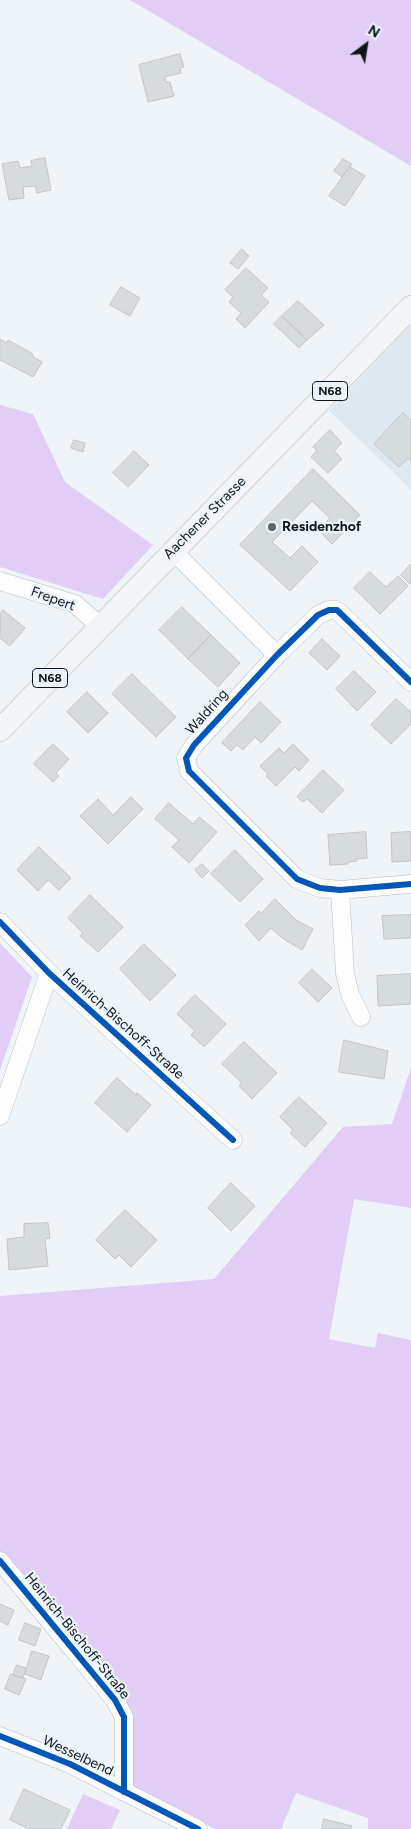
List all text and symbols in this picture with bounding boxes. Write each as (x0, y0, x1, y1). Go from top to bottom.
north arrow (341, 20, 391, 70)
text: N (365, 22, 383, 42)
road number: N68 (312, 382, 348, 401)
street label: Aachener Strasse (160, 473, 250, 563)
place label: Residenzhof (282, 519, 361, 535)
marker: Residenzhof (266, 521, 278, 533)
street label: Frepert (29, 583, 77, 615)
road number: N68 (32, 668, 68, 688)
street label: Waldring (182, 686, 232, 738)
street label: Heinrich-Bischoff-Straße (59, 965, 187, 1083)
street label: Heinrich-Bischoff-Straße (21, 1569, 133, 1703)
street label: Wesselbend (40, 1732, 116, 1780)

